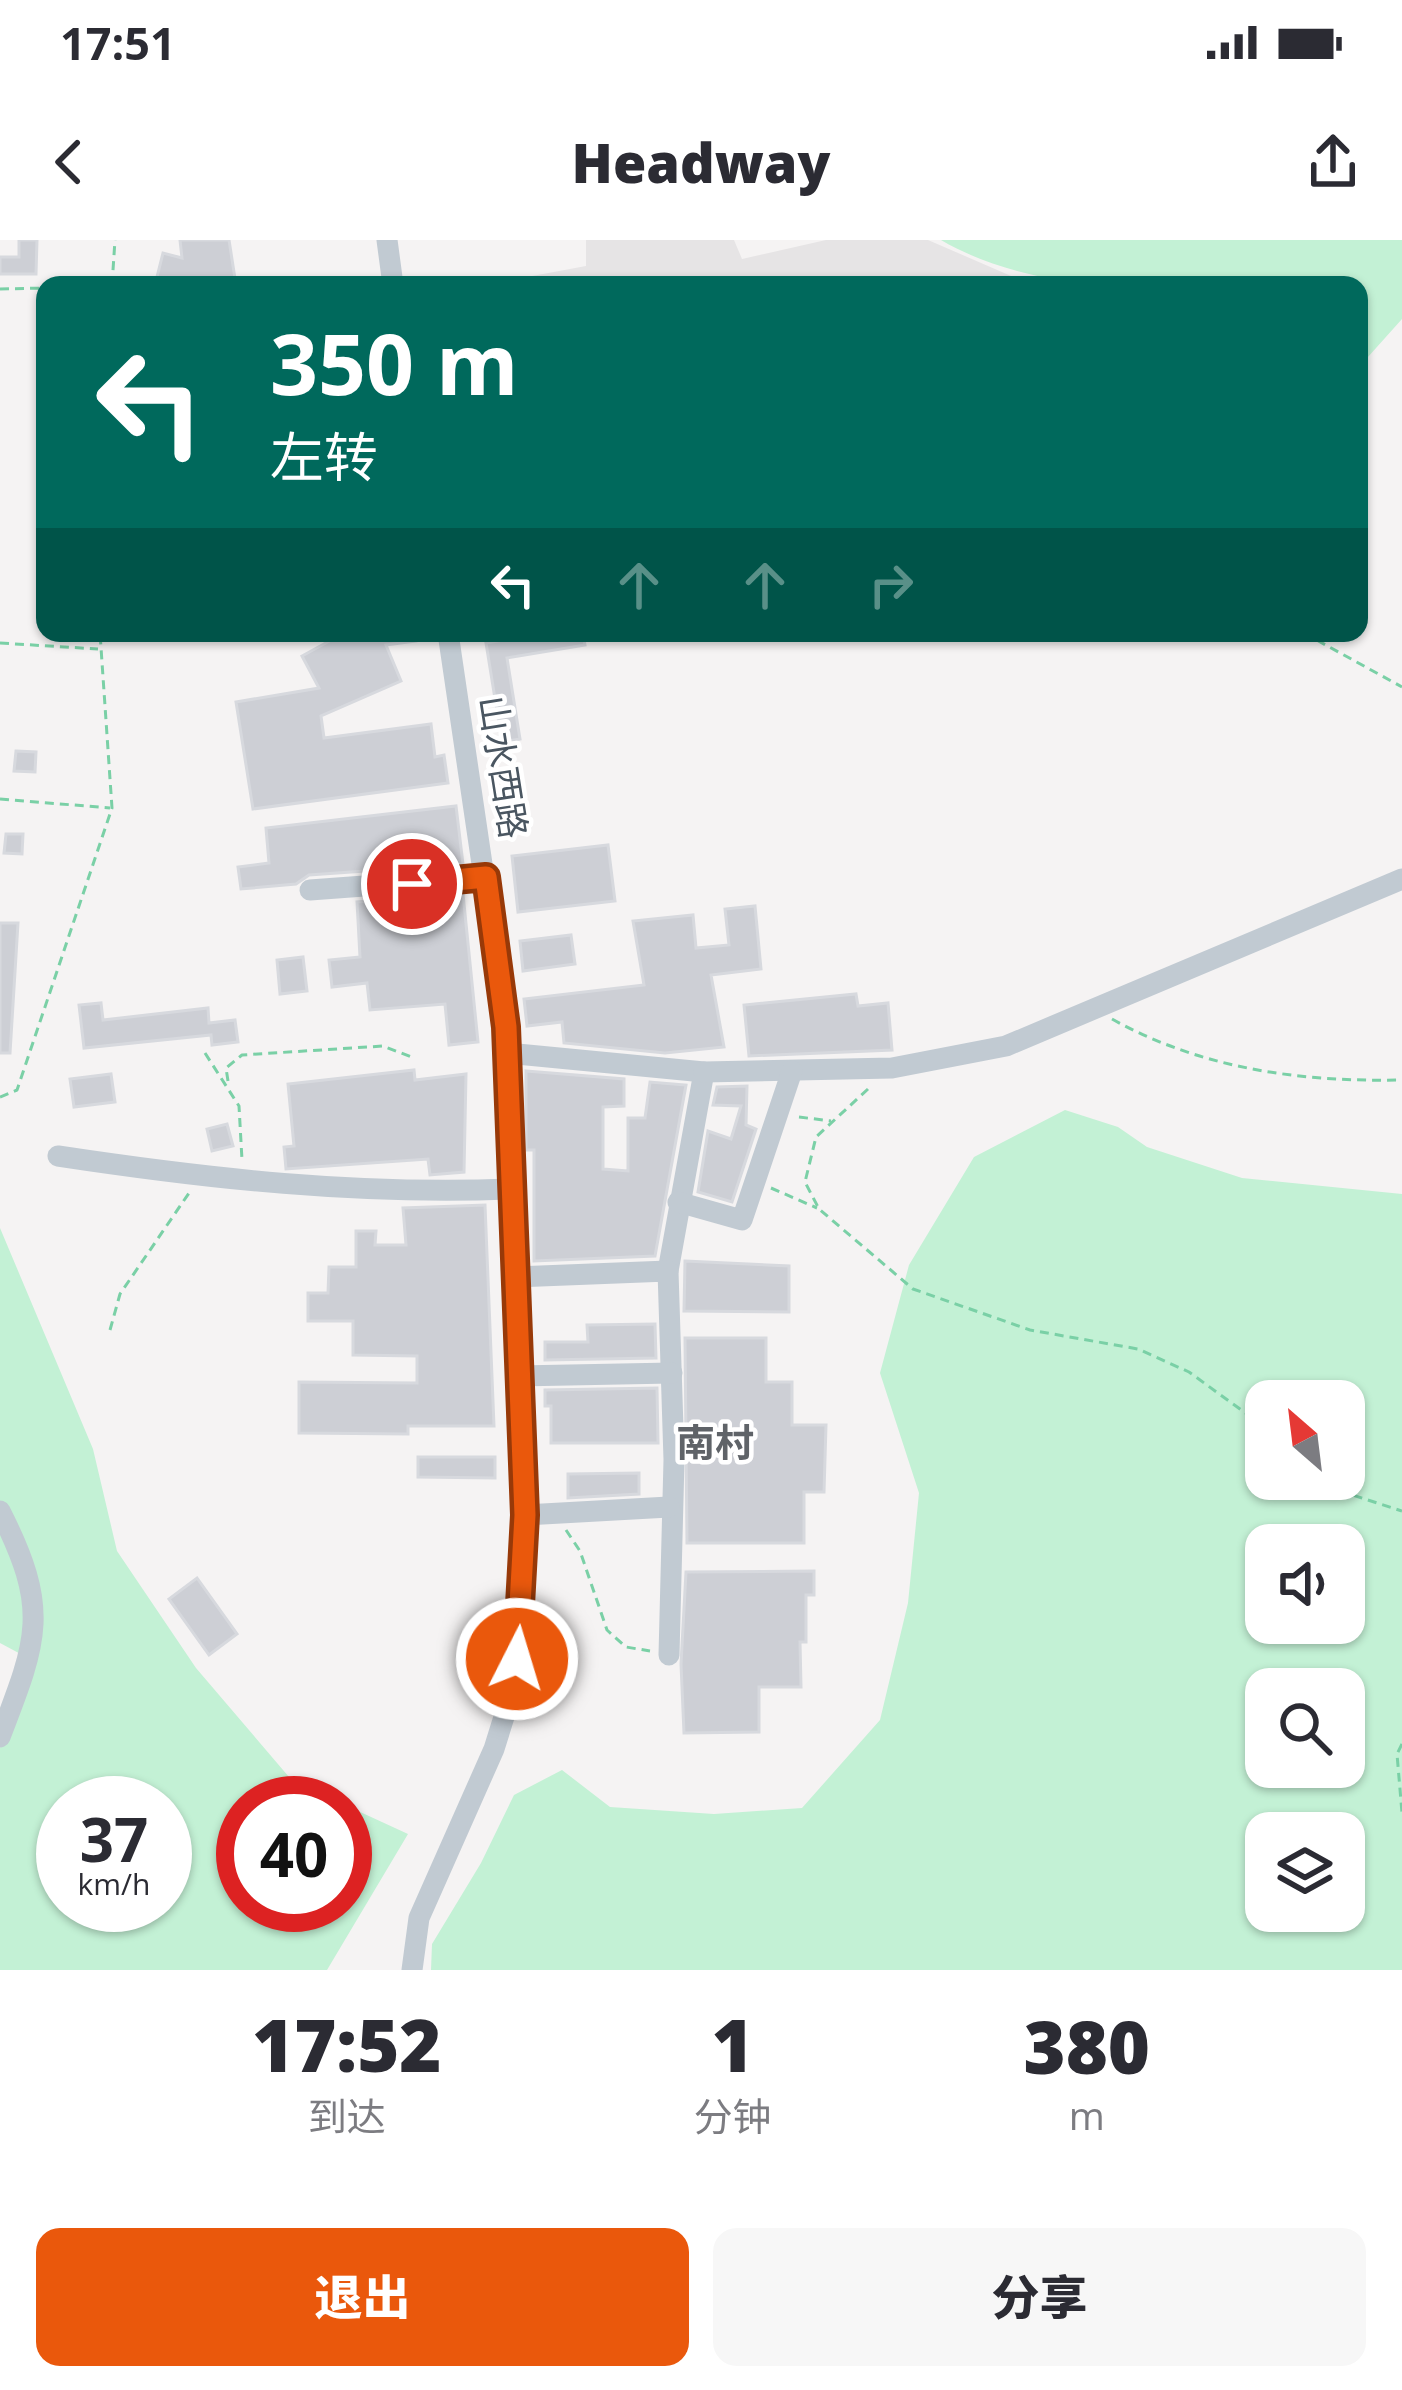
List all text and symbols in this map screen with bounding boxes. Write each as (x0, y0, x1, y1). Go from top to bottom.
text: 17:51 (60, 12, 176, 73)
text: Headway (572, 125, 830, 199)
icon: back (36, 129, 102, 195)
icon: share (1300, 129, 1366, 195)
text: 350 m (270, 305, 518, 420)
icon: left (72, 324, 228, 480)
text: 左转 (270, 419, 378, 493)
icon: left (480, 552, 546, 618)
icon: ahead (606, 552, 672, 618)
icon: ahead (732, 552, 798, 618)
icon: right (858, 552, 924, 618)
street label: 山水西路 (468, 692, 539, 842)
pin (361, 833, 463, 935)
icon: arrive (379, 851, 445, 917)
north arrow (1245, 1380, 1365, 1500)
map controls (1245, 1380, 1365, 1932)
district label: 南村 (676, 1415, 754, 1468)
button: sound (1245, 1524, 1365, 1644)
position arrow (454, 1596, 580, 1722)
button: search (1245, 1668, 1365, 1788)
speed limit sign: 40 (216, 1776, 372, 1932)
text: 37 (80, 1798, 148, 1880)
button: layers (1245, 1812, 1365, 1932)
text: km/h (78, 1863, 150, 1904)
text: 17:52 (252, 1995, 442, 2093)
text: 1 (711, 1995, 754, 2093)
text: 380 (1023, 1997, 1150, 2095)
text: m (1069, 2088, 1105, 2141)
text: 到达 (308, 2089, 386, 2142)
text: 分钟 (693, 2089, 771, 2142)
button: 退出 (36, 2228, 689, 2366)
button: 分享 (713, 2228, 1366, 2366)

